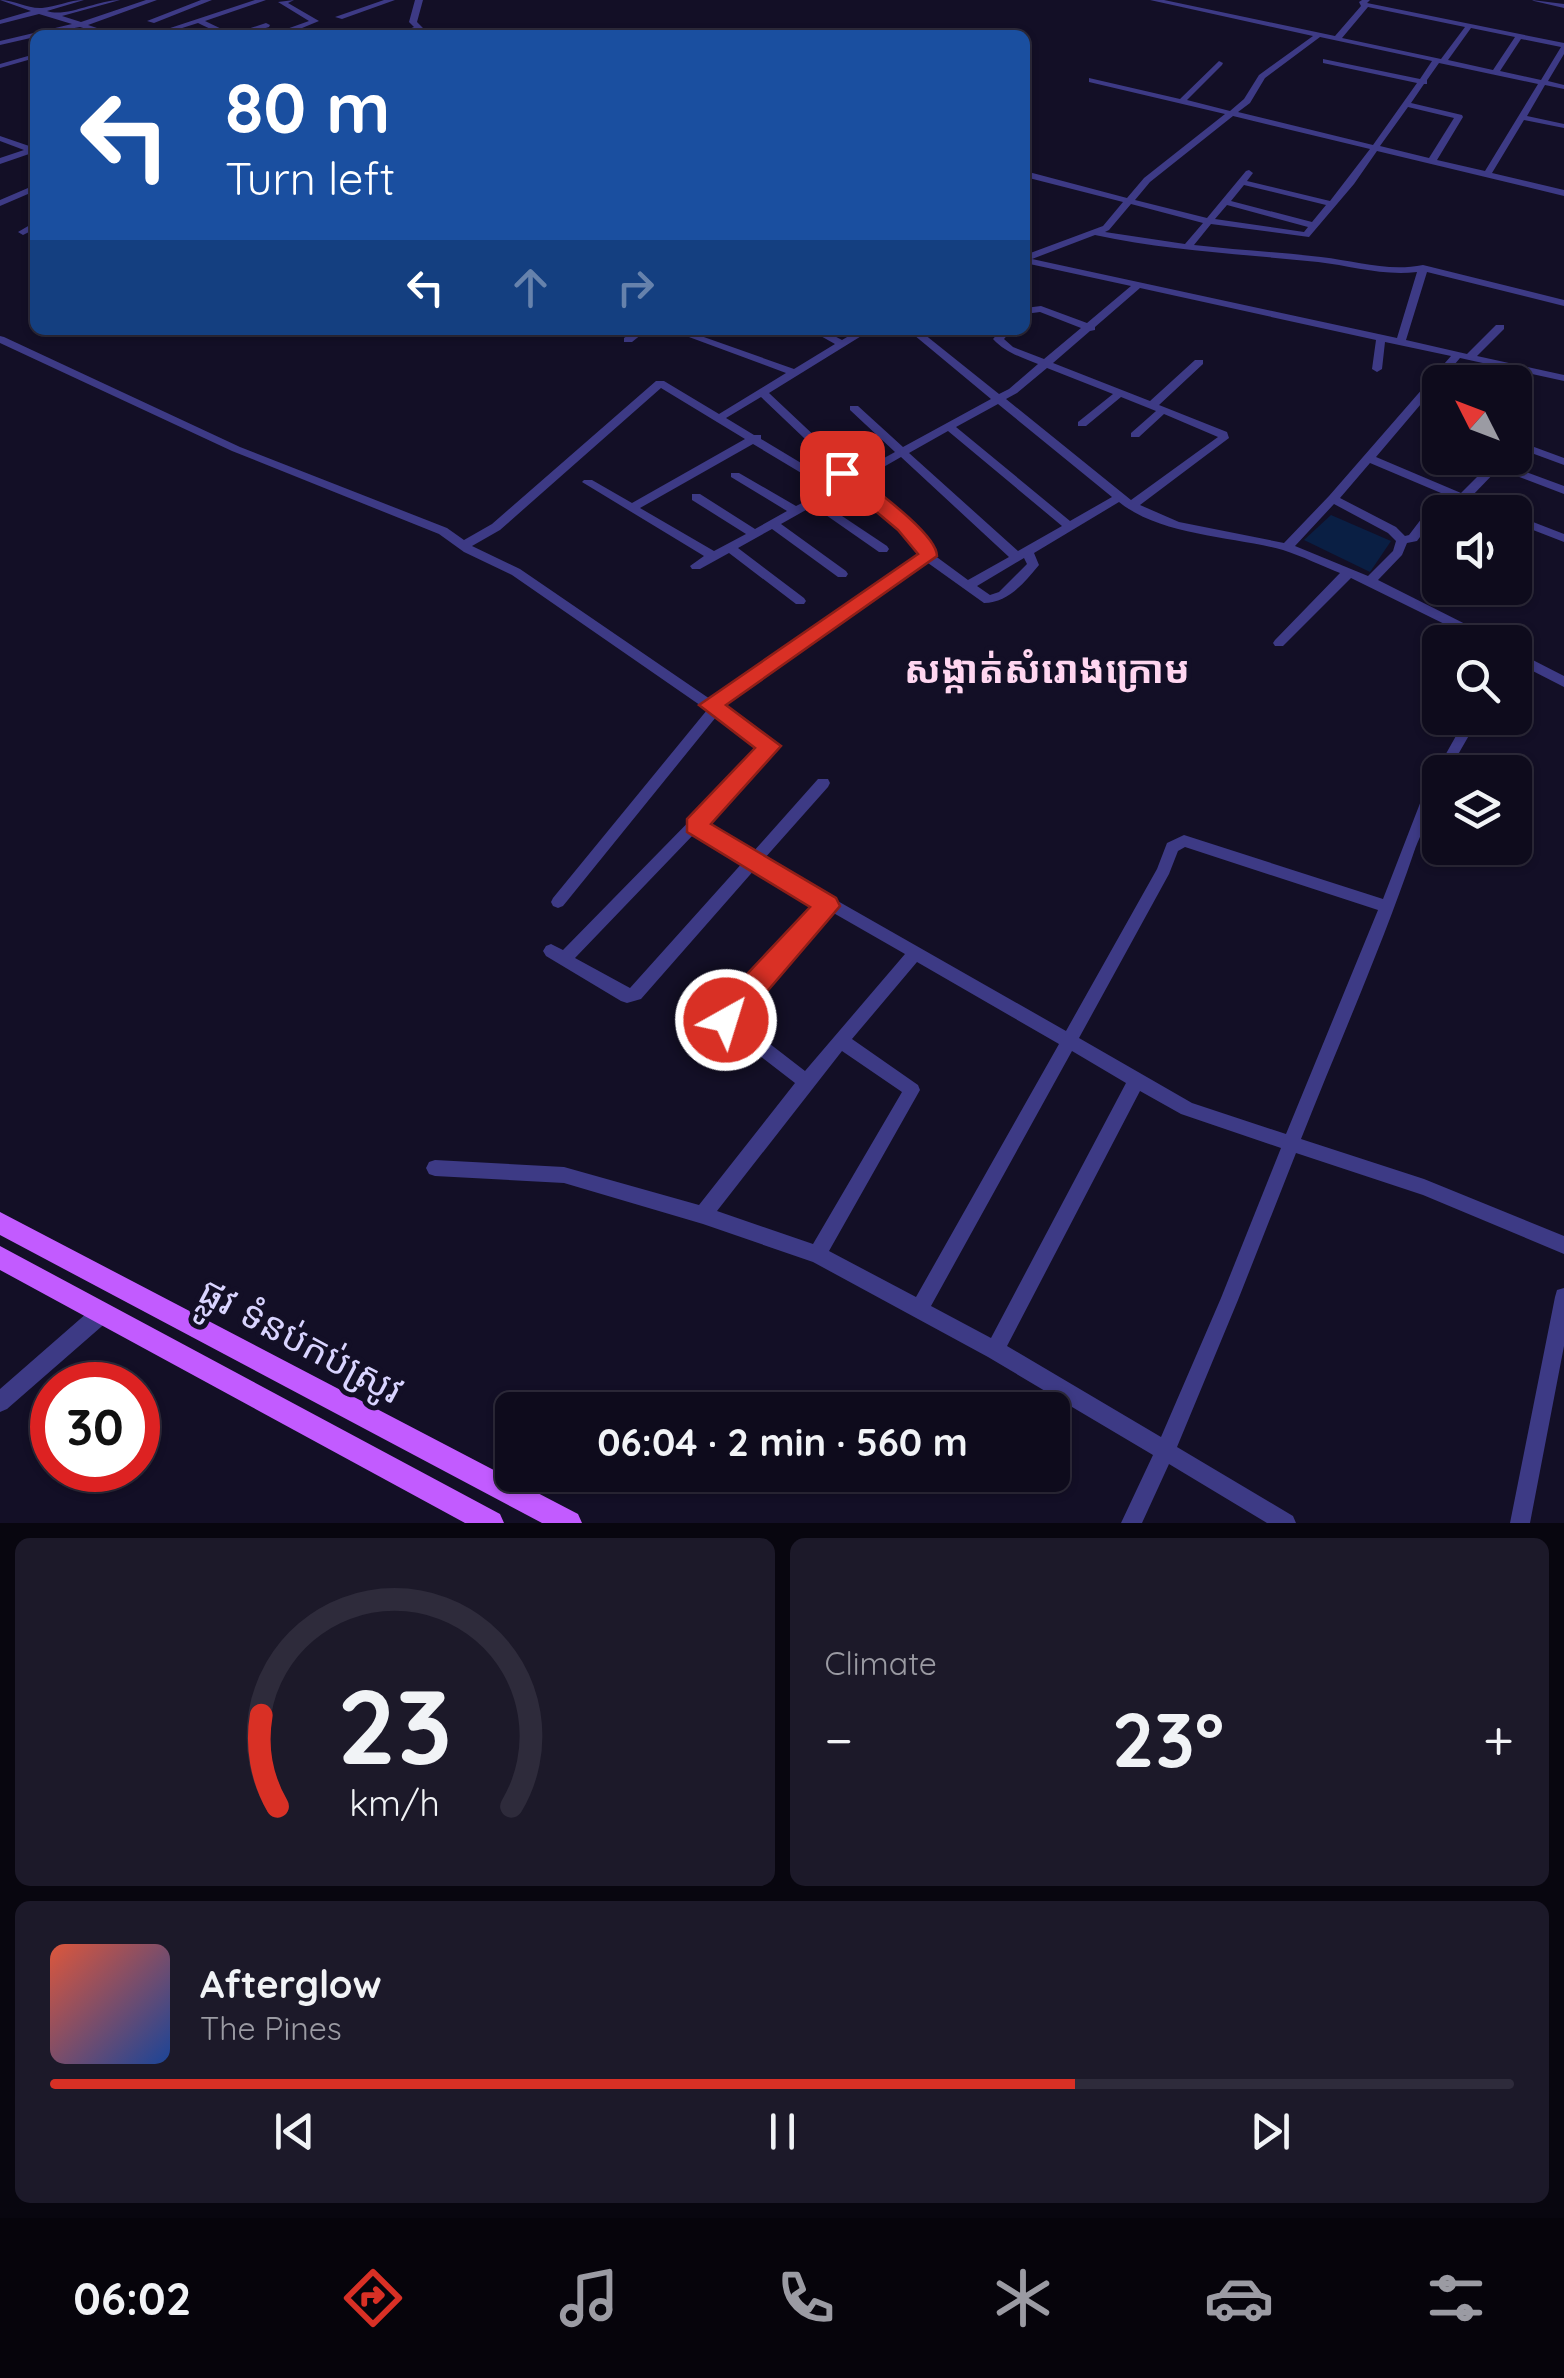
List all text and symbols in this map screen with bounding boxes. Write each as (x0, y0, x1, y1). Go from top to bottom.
text: 80 m (225, 63, 390, 151)
icon: left (60, 70, 190, 200)
text: Turn left (225, 150, 395, 206)
icon: left (398, 260, 453, 315)
icon: ahead (503, 260, 558, 315)
icon: right (608, 260, 663, 315)
north arrow (1422, 365, 1532, 475)
map controls (1422, 365, 1532, 865)
pin (800, 431, 885, 516)
icon: arrive (815, 446, 870, 501)
button: sound (1422, 495, 1532, 605)
button: search (1422, 625, 1532, 735)
district label: សង្កាត់សំរោងក្រោម (904, 645, 1190, 694)
button: layers (1422, 755, 1532, 865)
position arrow (674, 968, 778, 1072)
street label: ផ្លូវ ទំនប់កប់ស្រូវ (186, 1266, 412, 1423)
speed limit sign: 30 (30, 1362, 160, 1492)
text: 06:04 · 2 min · 560 m (597, 1418, 968, 1466)
text: Climate (825, 1643, 937, 1683)
text: 23 (337, 1660, 452, 1790)
text: 23° (1112, 1692, 1224, 1786)
text: − (825, 1705, 853, 1774)
text: + (1483, 1705, 1514, 1774)
text: km/h (349, 1780, 440, 1825)
text: Afterglow (200, 1960, 382, 2008)
text: The Pines (200, 2008, 342, 2048)
icon: previous (267, 2104, 322, 2159)
icon: pause (755, 2104, 810, 2159)
icon: next (1243, 2104, 1298, 2159)
icon: directions (338, 2263, 408, 2333)
icon: music (554, 2263, 624, 2333)
icon: phone (771, 2263, 841, 2333)
icon: climate (988, 2263, 1058, 2333)
icon: car (1204, 2263, 1274, 2333)
icon: filters (1421, 2263, 1491, 2333)
text: 06:02 (73, 2270, 191, 2326)

